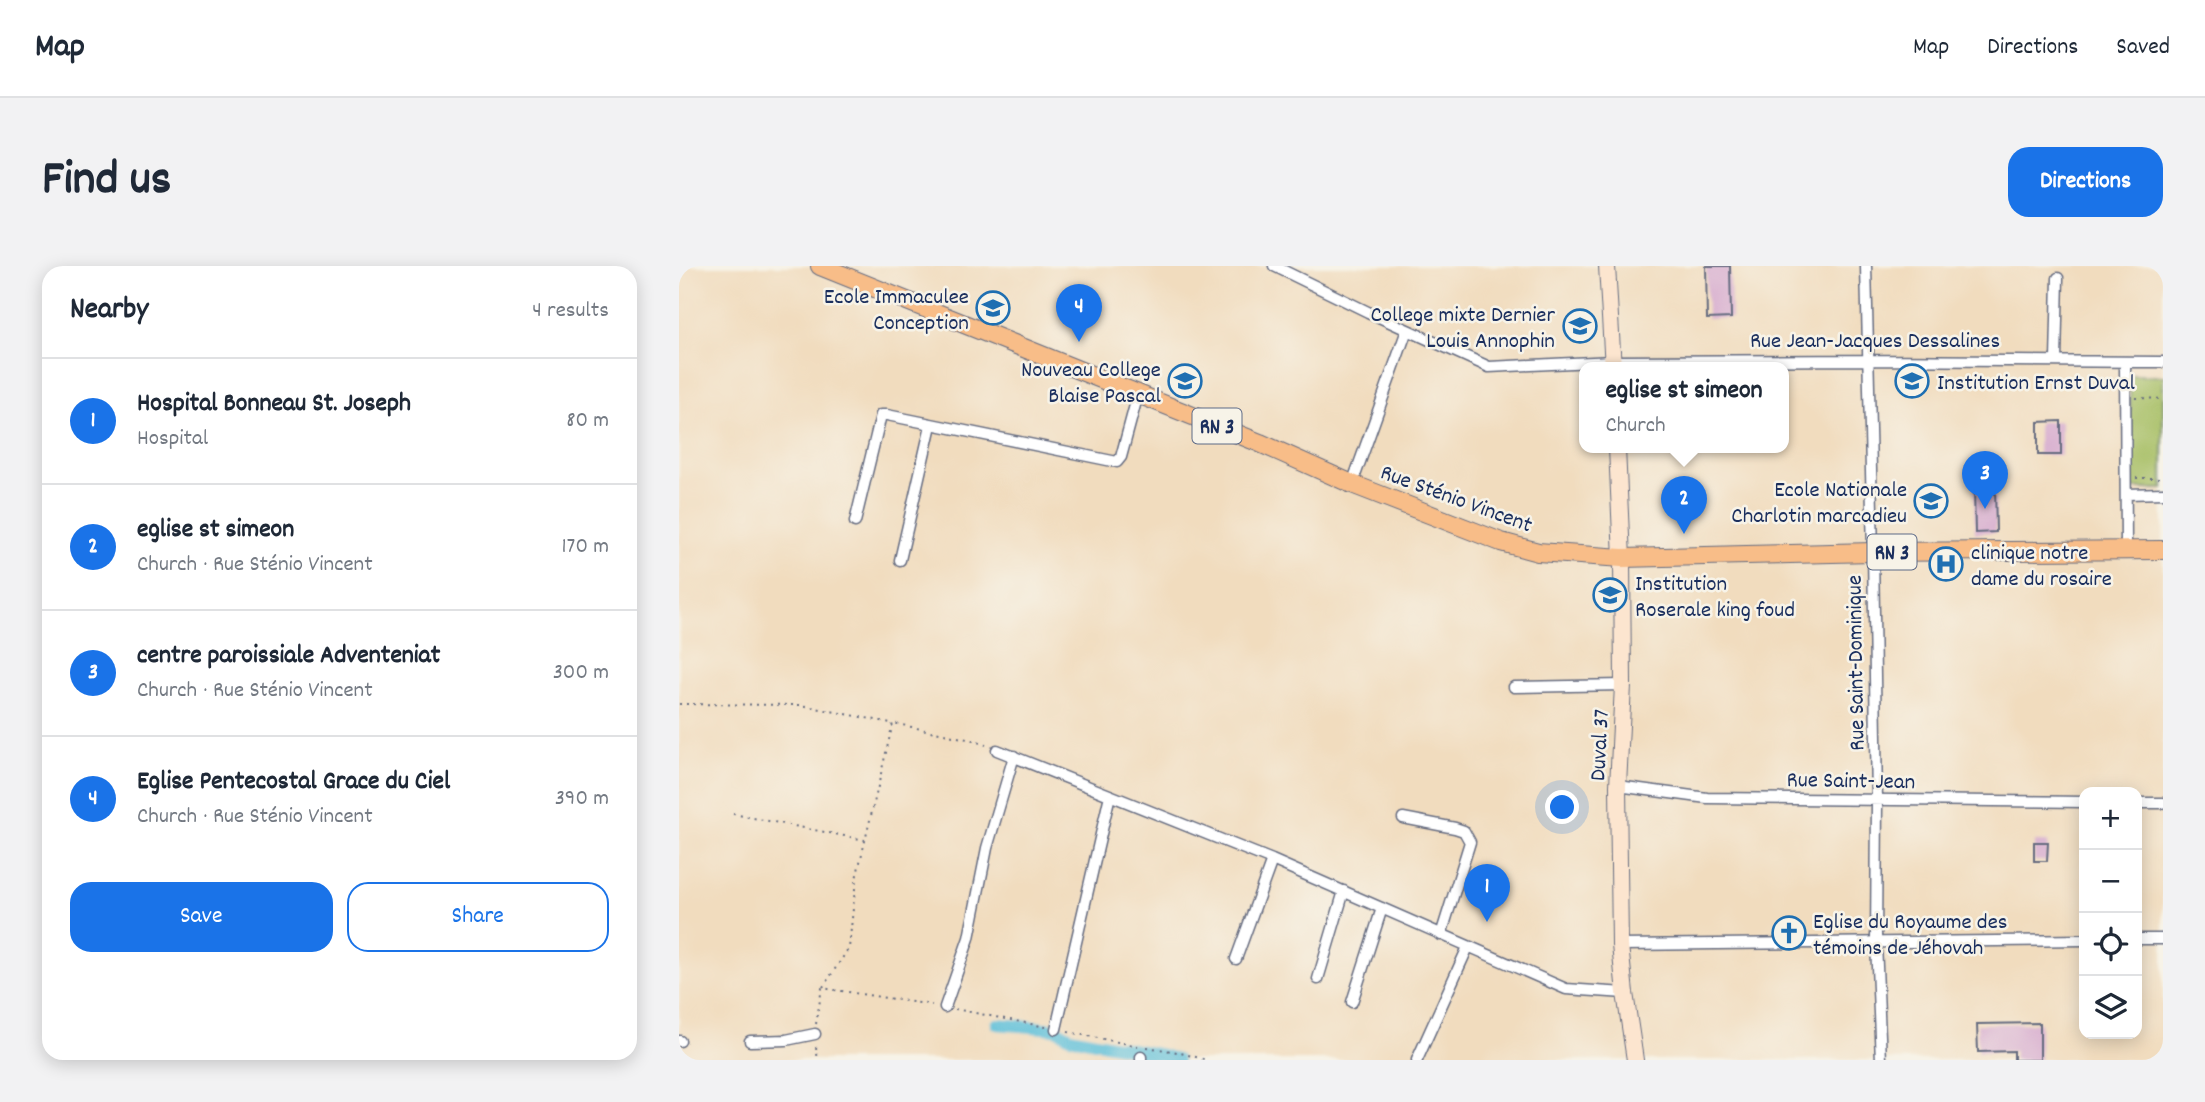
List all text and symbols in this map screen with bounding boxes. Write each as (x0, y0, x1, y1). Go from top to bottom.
text: Map (35, 25, 85, 72)
text: Map (1913, 31, 1949, 65)
text: Directions (1987, 31, 2078, 65)
text: Saved (2116, 31, 2170, 65)
text: Find us (42, 147, 171, 217)
button: Directions (2008, 147, 2163, 217)
place label: Ecole Immaculee Conception (824, 282, 969, 341)
pin: 4 (1056, 284, 1102, 342)
school or university icon: Ecole Immaculee Conception (974, 289, 1012, 327)
text: Nearby (70, 290, 148, 333)
text: 4 results (532, 295, 609, 328)
place label: College mixte Dernier Louis Annophin (1370, 300, 1555, 359)
school or university icon: College mixte Dernier Louis Annophin (1561, 307, 1599, 345)
street label: Rue Jean-Jacques Dessalines (1750, 326, 2000, 359)
place label: Nouveau College Blaise Pascal (1021, 355, 1162, 414)
school or university icon: Nouveau College Blaise Pascal (1166, 362, 1204, 400)
popup (1579, 362, 1789, 453)
school or university icon: Institution Ernst Duval (1893, 362, 1931, 400)
place label: Institution Ernst Duval (1937, 368, 2136, 401)
text: eglise st simeon (1605, 373, 1763, 410)
text: Hospital Bonneau St. Joseph (137, 386, 411, 423)
text: 1 (90, 405, 96, 438)
text: 80 m (566, 405, 609, 438)
road number: RN 3 (1193, 408, 1241, 444)
text: Church (1605, 410, 1666, 443)
text: Hospital (137, 423, 208, 456)
pin: 3 (1962, 451, 2008, 509)
street label: Rue Sténio Vincent (1375, 457, 1537, 543)
place label: Ecole Nationale Charlotin marcadieu (1731, 475, 1907, 534)
pin: 2 (1661, 476, 1707, 534)
school or university icon: Ecole Nationale Charlotin marcadieu (1912, 482, 1950, 520)
text: eglise st simeon (137, 512, 294, 549)
text: 2 (88, 531, 98, 564)
text: 170 m (562, 531, 609, 564)
road number: RN 3 (1867, 534, 1917, 570)
place label: clinique notre dame du rosaire (1971, 538, 2112, 597)
hospital icon: clinique notre dame du rosaire (1927, 545, 1965, 583)
text: Church · Rue Sténio Vincent (137, 549, 373, 582)
place label: Institution Roserale king foud (1635, 569, 1795, 628)
street label: Rue Saint-Dominique (1839, 575, 1876, 751)
school or university icon: Institution Roserale king foud (1591, 576, 1629, 614)
text: centre paroissiale Adventeniat (137, 638, 440, 675)
text: 3 (88, 657, 98, 690)
text: 300 m (553, 657, 609, 690)
text: Church · Rue Sténio Vincent (137, 675, 373, 708)
street label: Duval 37 (1583, 708, 1620, 782)
text: Eglise Pentecostal Grace du Ciel (137, 764, 450, 801)
street label: Rue Saint-Jean (1786, 765, 1915, 800)
text: 4 (88, 783, 98, 816)
text: 390 m (555, 783, 609, 816)
map controls (2079, 787, 2142, 1039)
button: + (2079, 787, 2142, 850)
your location (1545, 790, 1579, 824)
text: Church · Rue Sténio Vincent (137, 801, 373, 834)
button: − (2079, 850, 2142, 913)
pin: 1 (1464, 864, 1510, 922)
button: Save (70, 882, 333, 952)
button: Share (347, 882, 609, 952)
place label: Eglise du Royaume des témoins de Jéhovah (1813, 907, 2007, 966)
button: locate (2079, 913, 2142, 976)
church icon: Eglise du Royaume des témoins de Jéhovah (1770, 914, 1808, 952)
button: layers (2079, 976, 2142, 1039)

